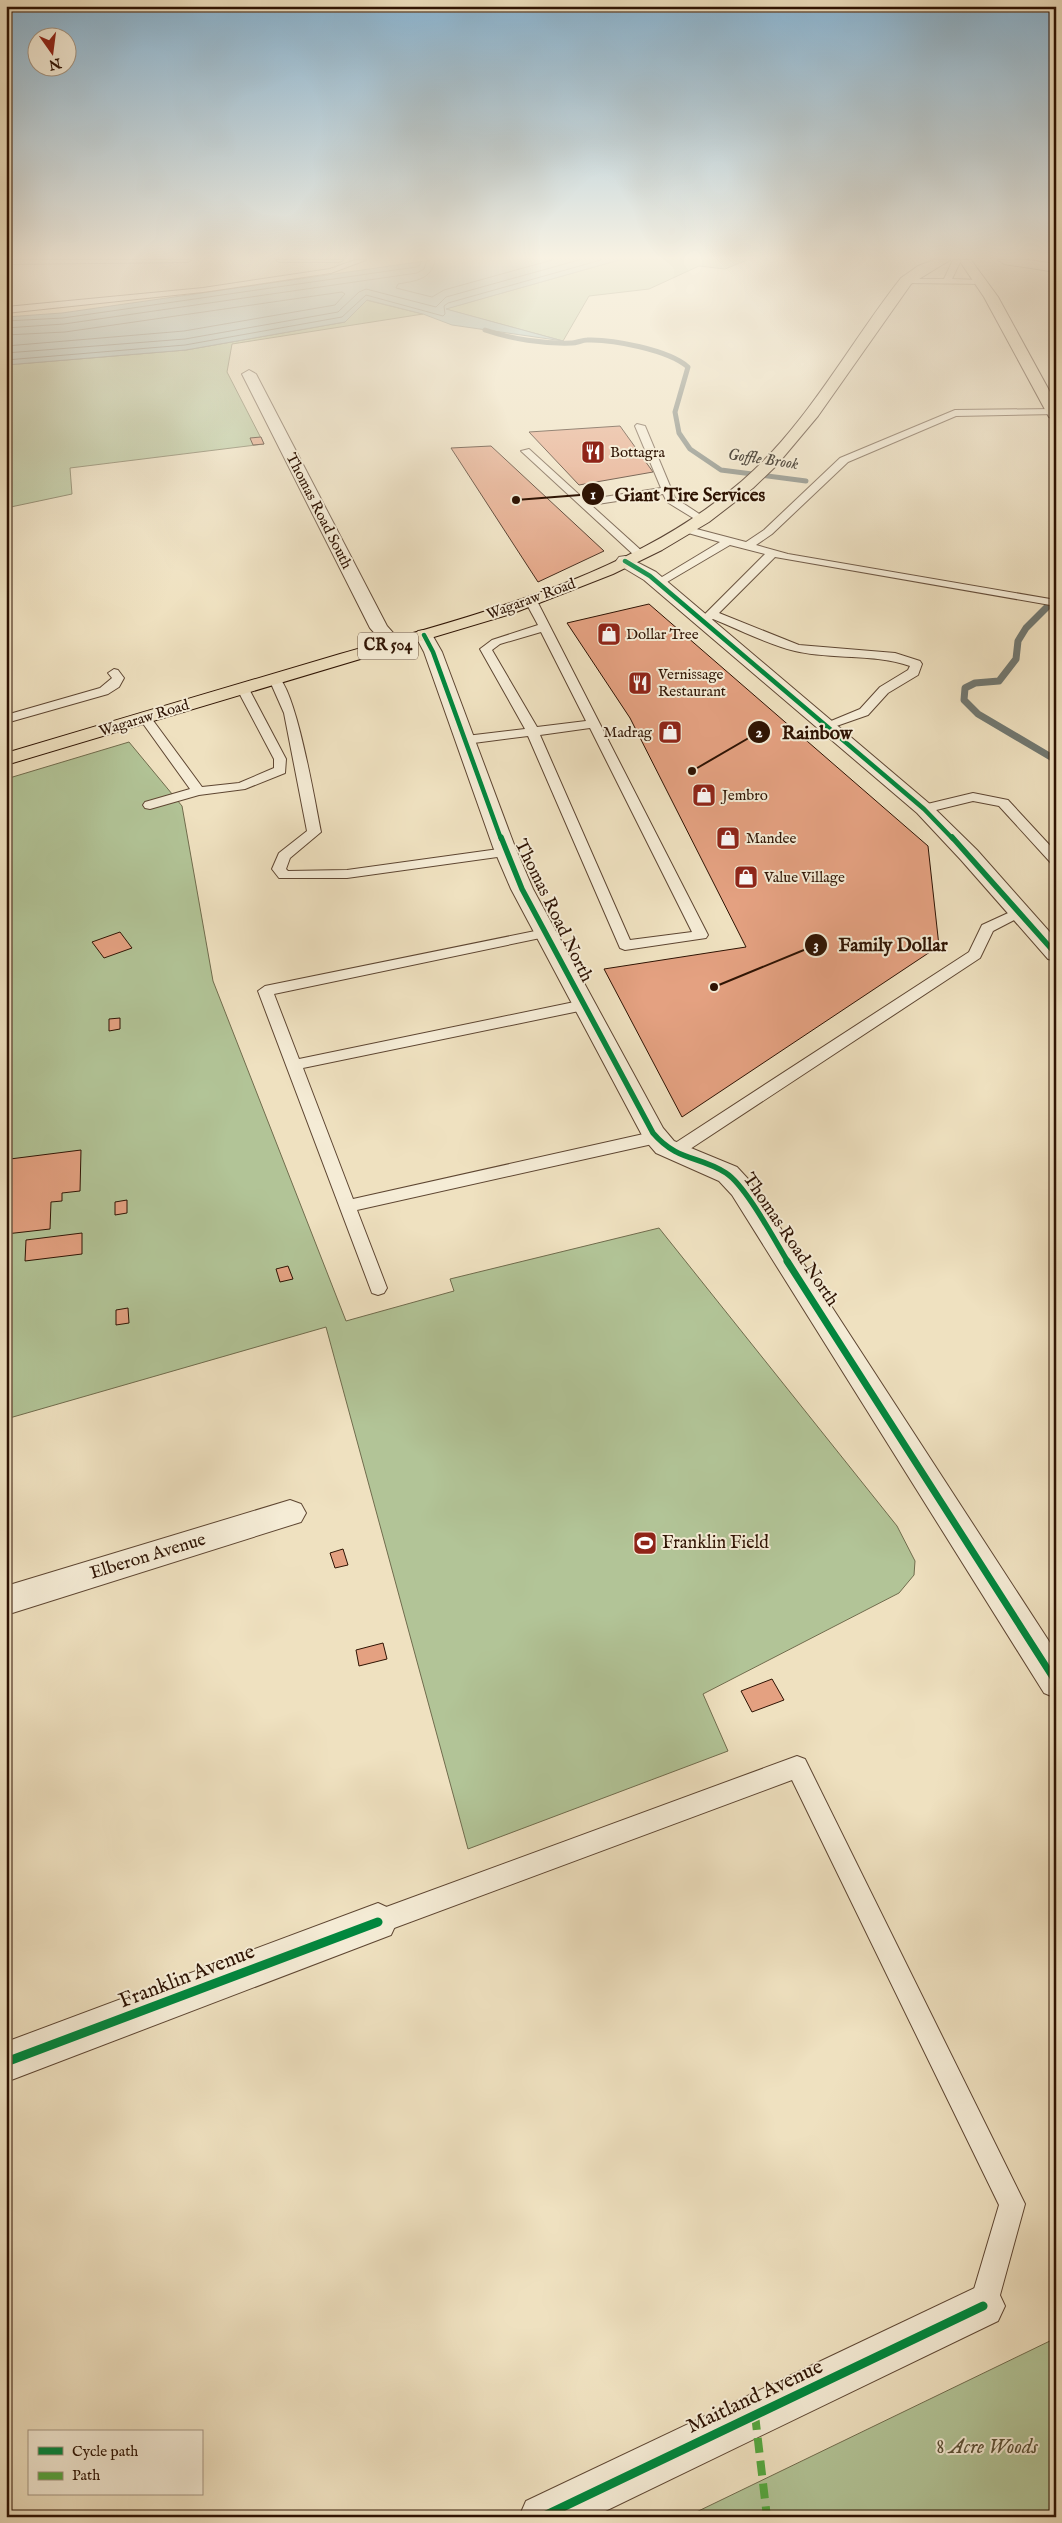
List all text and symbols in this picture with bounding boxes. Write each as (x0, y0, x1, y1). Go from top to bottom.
north arrow (28, 28, 78, 78)
text: N (47, 53, 64, 74)
restaurant icon: Bottagra (580, 439, 606, 465)
place label: Bottagra (610, 443, 665, 462)
water label: Goffle Brook (727, 445, 800, 475)
street label: Thomas Road South (282, 450, 356, 572)
callout: Giant Tire Services (580, 477, 776, 511)
text: Giant Tire Services (615, 484, 765, 508)
text: 1 (590, 485, 596, 504)
street label: Wagaraw Road (484, 574, 579, 624)
shop icon: Dollar Tree (596, 621, 622, 647)
place label: Dollar Tree (626, 625, 699, 644)
road number: CR 504 (358, 632, 418, 659)
place label: Vernissage Restaurant (657, 665, 726, 701)
restaurant icon: Vernissage Restaurant (627, 670, 653, 696)
street label: Wagaraw Road (97, 695, 192, 741)
callout: Rainbow (747, 715, 862, 749)
shop icon: Madrag (657, 719, 683, 745)
text: Rainbow (782, 722, 854, 746)
place label: Madrag (603, 723, 653, 742)
text: 2 (755, 723, 763, 742)
shop icon: Jembro (691, 782, 717, 808)
place label: Jembro (720, 786, 768, 805)
shop icon: Mandee (715, 825, 741, 851)
place label: Mandee (746, 829, 796, 848)
street label: Thomas Road North (508, 836, 598, 987)
shop icon: Value Village (733, 864, 759, 890)
place label: Value Village (763, 868, 845, 887)
callout: Family Dollar (804, 928, 958, 962)
text: Family Dollar (838, 934, 949, 958)
text: 3 (813, 936, 819, 955)
street label: Thomas Road North (737, 1169, 843, 1311)
street label: Elberon Avenue (87, 1528, 209, 1586)
sports icon: Franklin Field (632, 1530, 658, 1556)
place label: Franklin Field (662, 1532, 769, 1555)
street label: Franklin Avenue (115, 1939, 259, 2015)
street label: Maitland Avenue (682, 2353, 828, 2440)
legend (28, 2430, 202, 2496)
park label: 8 Acre Woods (936, 2434, 1039, 2461)
text: Cycle path (72, 2442, 138, 2461)
text: Path (72, 2466, 100, 2485)

